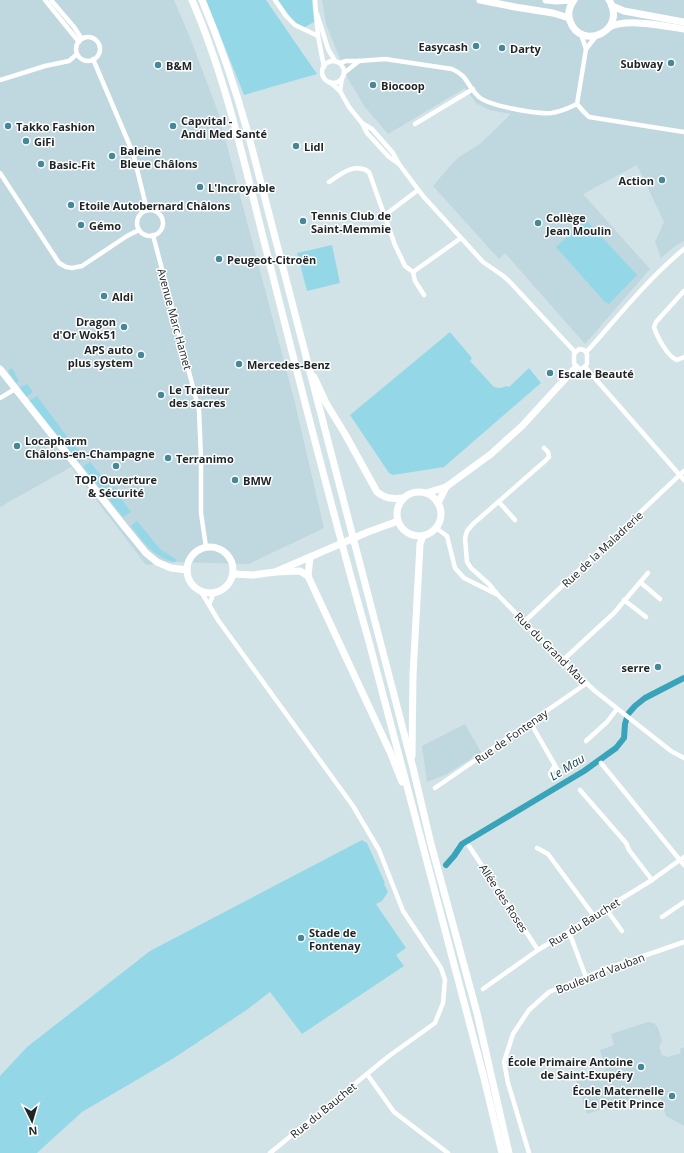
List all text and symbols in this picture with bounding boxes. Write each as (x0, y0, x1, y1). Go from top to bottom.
place label: Easycash (418, 39, 468, 54)
marker: Easycash (471, 41, 481, 51)
place label: Darty (510, 41, 542, 56)
marker: Darty (497, 43, 507, 53)
place label: Subway (620, 56, 664, 71)
place label: B&M (166, 58, 192, 73)
marker: Subway (666, 58, 676, 68)
marker: B&M (153, 60, 163, 70)
place label: Biocoop (381, 78, 425, 93)
marker: Biocoop (368, 80, 378, 90)
place label: Capvital - Andi Med Santé (181, 113, 267, 141)
place label: Takko Fashion (16, 119, 95, 134)
marker: Takko Fashion (3, 121, 13, 131)
marker: Capvital - Andi Med Santé (168, 121, 178, 131)
place label: GiFi (34, 134, 55, 149)
marker: GiFi (21, 136, 31, 146)
place label: Lidl (304, 139, 324, 154)
marker: Lidl (291, 141, 301, 151)
place label: Baleine Bleue Châlons (120, 143, 198, 171)
marker: Baleine Bleue Châlons (107, 151, 117, 161)
place label: Basic-Fit (49, 157, 95, 172)
marker: Basic-Fit (36, 159, 46, 169)
place label: Action (619, 173, 654, 188)
marker: Action (657, 175, 667, 185)
place label: L'Incroyable (208, 180, 276, 195)
marker: L'Incroyable (195, 182, 205, 192)
place label: Etoile Autobernard Châlons (79, 198, 231, 213)
marker: Etoile Autobernard Châlons (66, 200, 76, 210)
place label: Tennis Club de Saint-Memmie (311, 208, 391, 236)
place label: Collège Jean Moulin (545, 210, 611, 238)
marker: Tennis Club de Saint-Memmie (298, 216, 308, 226)
place label: Gémo (89, 218, 121, 233)
marker: Collège Jean Moulin (533, 218, 543, 228)
marker: Gémo (76, 220, 86, 230)
place label: Peugeot-Citroën (227, 252, 316, 267)
marker: Peugeot-Citroën (214, 254, 224, 264)
street label: Avenue Marc Hamet (154, 267, 196, 371)
place label: Aldi (112, 289, 133, 304)
marker: Aldi (99, 291, 109, 301)
place label: Dragon d'Or Wok51 (53, 314, 116, 342)
marker: Dragon d'Or Wok51 (119, 322, 129, 332)
place label: APS auto plus system (68, 342, 133, 370)
marker: APS auto plus system (136, 350, 146, 360)
place label: Mercedes-Benz (247, 357, 331, 372)
marker: Mercedes-Benz (234, 359, 244, 369)
place label: Escale Beauté (558, 366, 634, 381)
marker: Escale Beauté (545, 368, 555, 378)
place label: Le Traiteur des sacres (169, 382, 229, 410)
marker: Le Traiteur des sacres (156, 390, 166, 400)
place label: Locapharm Châlons-en-Champagne (25, 433, 155, 461)
marker: Locapharm Châlons-en-Champagne (12, 441, 22, 451)
place label: Terranimo (176, 451, 234, 466)
marker: Terranimo (163, 453, 173, 463)
marker: TOP Ouverture & Sécurité (111, 461, 121, 471)
place label: TOP Ouverture & Sécurité (75, 472, 158, 500)
place label: BMW (243, 473, 272, 488)
marker: BMW (230, 475, 240, 485)
street label: Rue de la Maladrerie (558, 507, 646, 591)
street label: Rue du Grand Mau (512, 609, 590, 687)
place label: serre (622, 660, 650, 675)
marker: serre (653, 662, 663, 672)
street label: Rue de Fontenay (472, 705, 551, 767)
water label: Le Mau (546, 750, 588, 784)
street label: Allée des Roses (476, 861, 532, 935)
street label: Rue du Bauchet (546, 894, 622, 950)
place label: Stade de Fontenay (309, 925, 361, 953)
marker: Stade de Fontenay (296, 933, 306, 943)
street label: Boulevard Vauban (553, 949, 647, 997)
place label: École Primaire Antoine de Saint-Exupéry (508, 1054, 634, 1082)
marker: École Primaire Antoine de Saint-Exupéry (636, 1062, 646, 1072)
street label: Rue du Bauchet (287, 1079, 359, 1141)
place label: École Maternelle Le Petit Prince (572, 1083, 664, 1111)
marker: École Maternelle Le Petit Prince (667, 1091, 677, 1101)
north arrow (12, 1101, 52, 1141)
text: N (28, 1124, 38, 1139)

